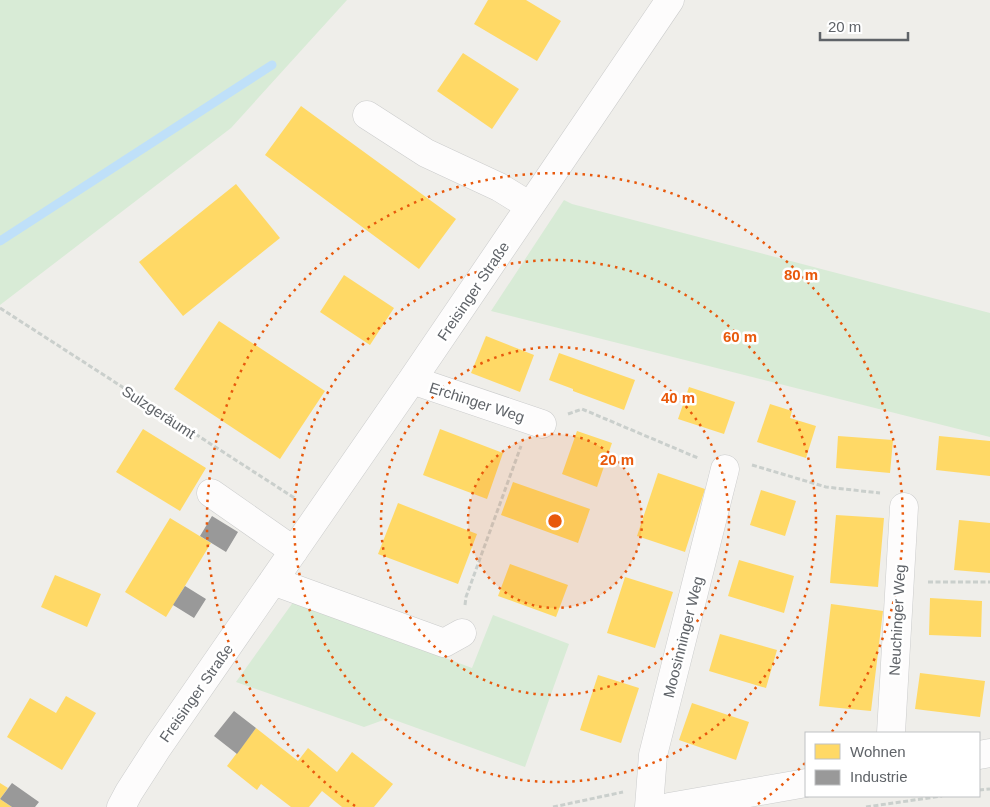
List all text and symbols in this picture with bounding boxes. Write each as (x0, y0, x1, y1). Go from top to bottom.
scale bar (820, 10, 908, 42)
text: 20 m (828, 18, 861, 35)
street label: Freisinger Straße (434, 238, 512, 344)
text: 80 m (784, 266, 818, 283)
text: 60 m (723, 328, 757, 345)
street label: Erchinger Weg (427, 379, 527, 425)
street label: Sulzgeräumt (119, 382, 200, 443)
text: 40 m (661, 389, 695, 406)
text: 20 m (600, 451, 634, 468)
centre of rings (546, 512, 564, 530)
street label: Neuchinger Weg (886, 564, 908, 676)
street label: Moosinninger Weg (660, 574, 706, 700)
street label: Freisinger Straße (156, 641, 236, 745)
legend (805, 732, 980, 797)
text: Wohnen (850, 743, 906, 760)
text: Industrie (850, 768, 908, 785)

